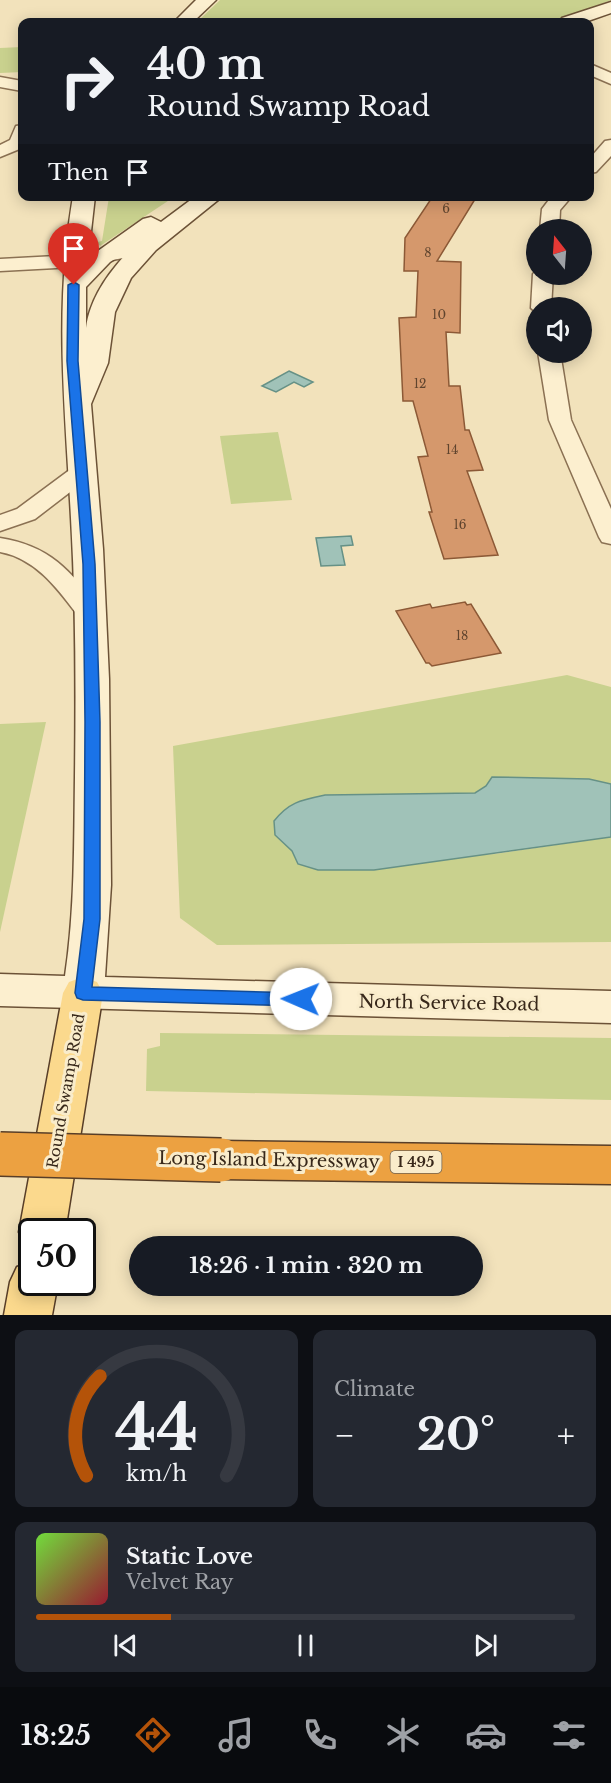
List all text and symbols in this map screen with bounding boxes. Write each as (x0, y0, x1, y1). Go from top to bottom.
text: 40 m (147, 38, 264, 90)
icon: right (48, 42, 126, 120)
text: Round Swamp Road (147, 90, 430, 123)
icon: arrive (121, 156, 154, 189)
text: Then (48, 159, 109, 186)
house number: 6 (442, 201, 450, 216)
north arrow (526, 219, 592, 285)
map controls (526, 219, 592, 363)
pin (48, 223, 99, 285)
icon: arrive (57, 232, 90, 265)
house number: 8 (424, 245, 432, 260)
button: sound (526, 297, 592, 363)
house number: 10 (432, 307, 446, 322)
house number: 12 (414, 376, 426, 391)
house number: 14 (446, 442, 458, 457)
house number: 16 (453, 517, 467, 532)
house number: 18 (456, 628, 468, 643)
position arrow (269, 967, 333, 1031)
street label: North Service Road (358, 990, 540, 1016)
street label: Round Swamp Road (43, 1012, 89, 1170)
street label: Long Island Expressway (158, 1147, 380, 1173)
road number: I 495 (390, 1151, 442, 1173)
speed limit sign: 50 (18, 1218, 96, 1296)
text: 18:26 · 1 min · 320 m (189, 1252, 423, 1279)
text: Climate (334, 1377, 415, 1401)
text: 44 (115, 1389, 198, 1467)
text: 20° (417, 1406, 495, 1462)
text: − (334, 1415, 355, 1456)
text: + (557, 1415, 575, 1456)
text: km/h (126, 1460, 187, 1487)
text: Static Love (126, 1543, 253, 1570)
text: Velvet Ray (126, 1570, 234, 1594)
icon: previous (109, 1629, 142, 1662)
icon: pause (289, 1629, 322, 1662)
icon: next (469, 1629, 502, 1662)
icon: directions (132, 1714, 174, 1756)
icon: music (215, 1714, 257, 1756)
icon: phone (299, 1714, 341, 1756)
icon: climate (382, 1714, 424, 1756)
icon: car (465, 1714, 507, 1756)
icon: filters (548, 1714, 590, 1756)
text: 18:25 (21, 1719, 91, 1752)

